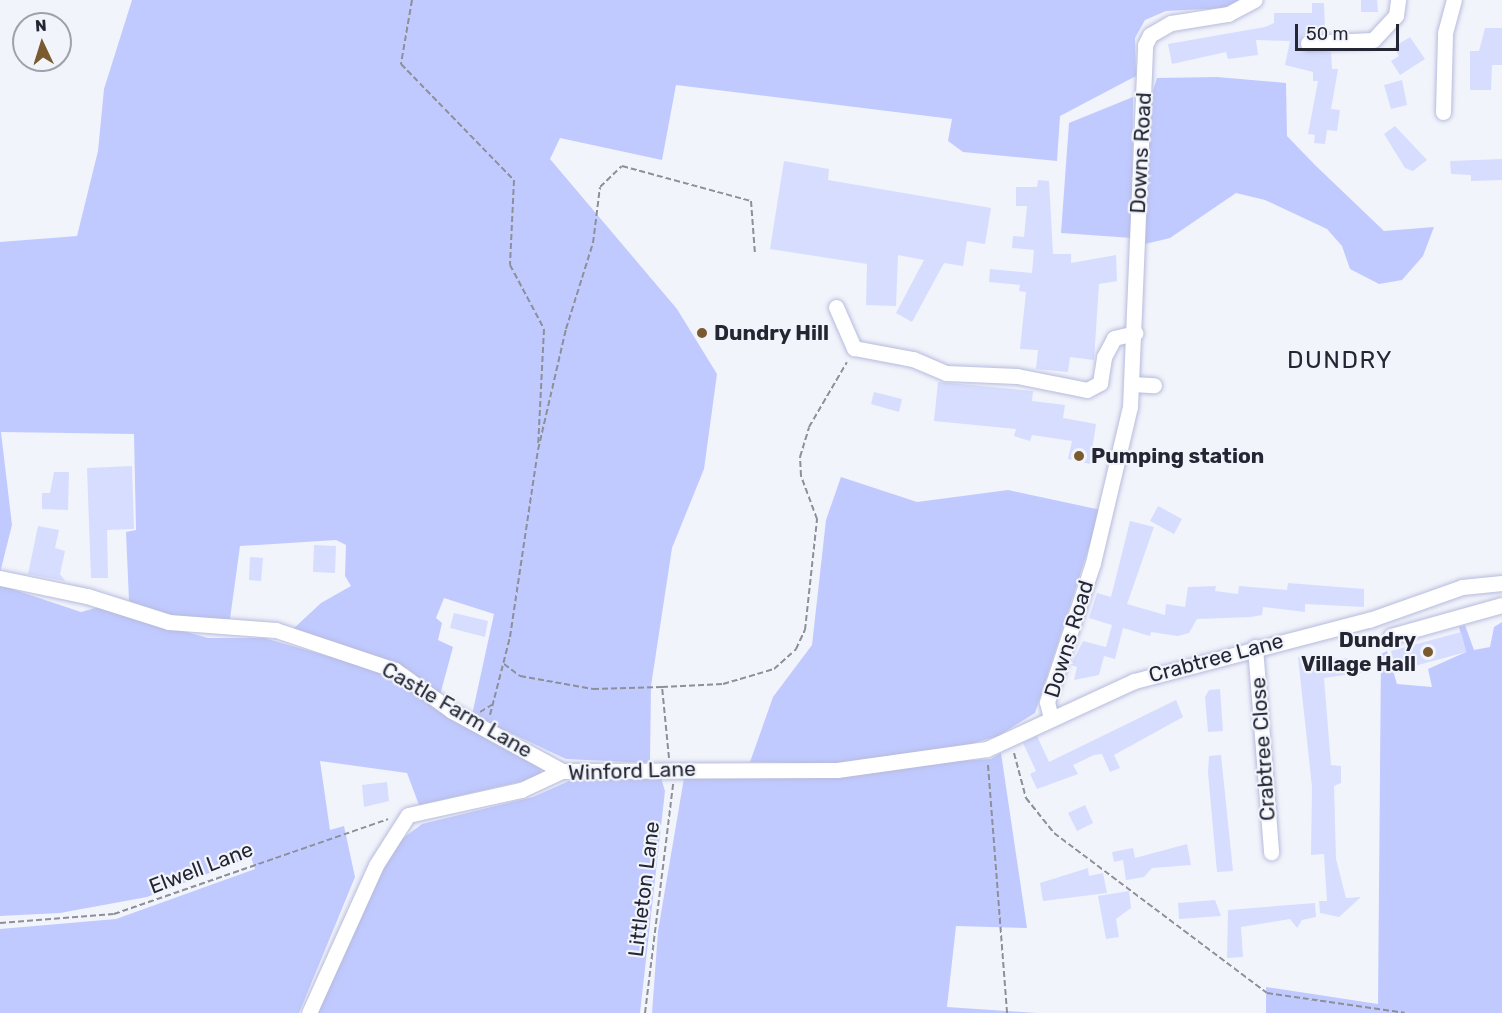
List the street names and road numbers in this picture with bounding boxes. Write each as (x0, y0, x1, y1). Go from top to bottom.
street label: Downs Road (1125, 92, 1157, 214)
street label: Downs Road (1039, 577, 1099, 701)
street label: Crabtree Lane (1146, 628, 1286, 688)
street label: Castle Farm Lane (377, 657, 537, 763)
street label: Crabtree Close (1245, 676, 1281, 822)
street label: Winford Lane (568, 756, 696, 786)
street label: Littleton Lane (623, 820, 665, 958)
street label: Elwell Lane (145, 837, 257, 899)

